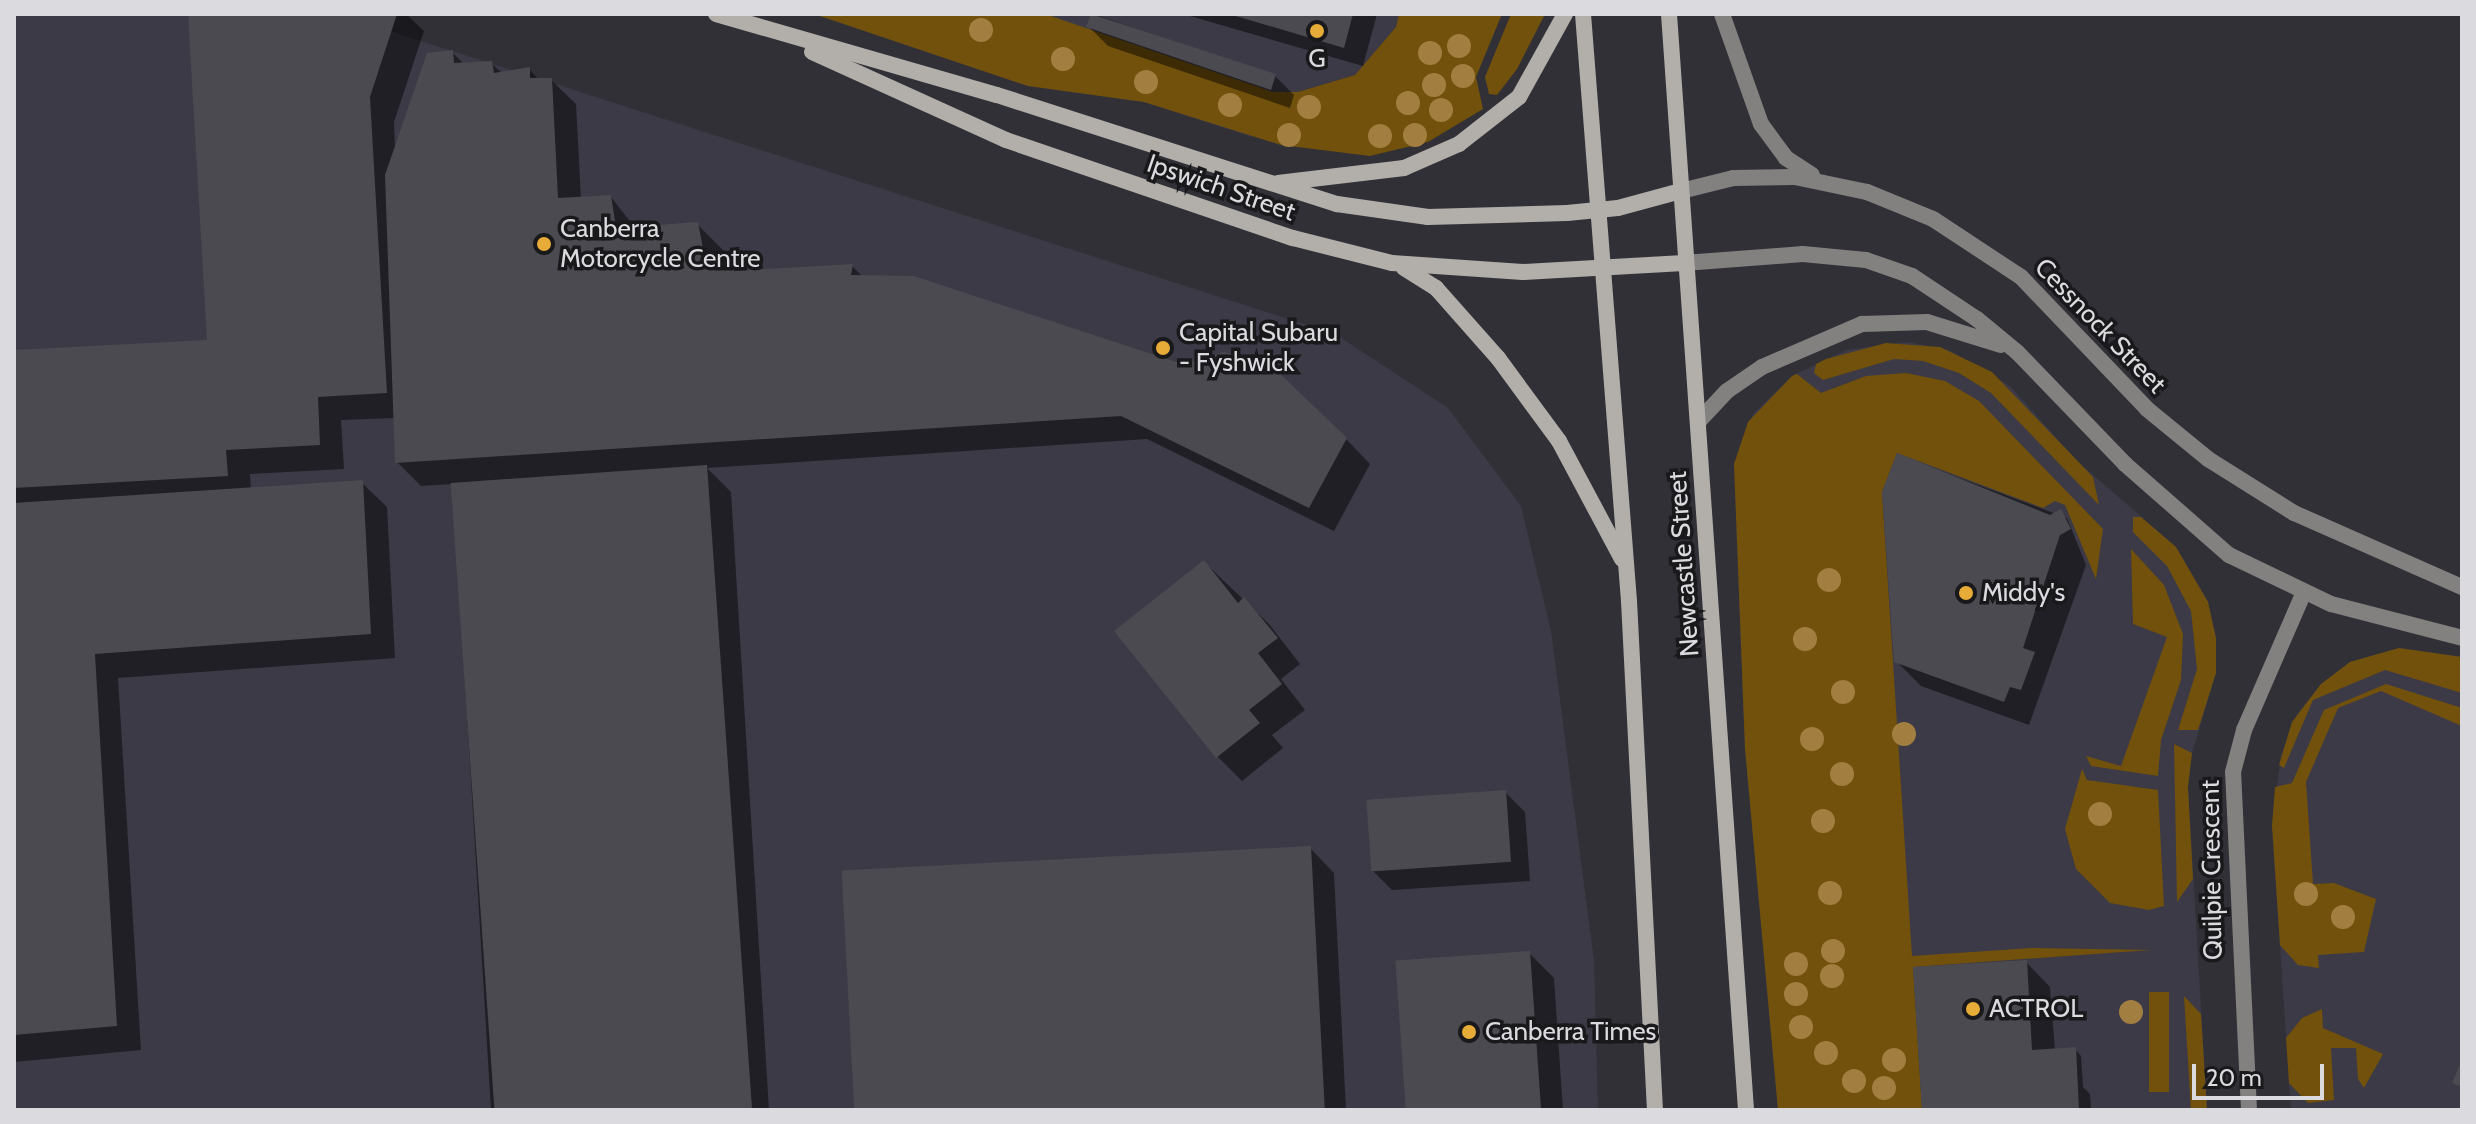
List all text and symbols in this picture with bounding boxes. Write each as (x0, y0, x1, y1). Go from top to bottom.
marker: G (1308, 22, 1326, 40)
place label: G (1308, 43, 1326, 75)
street label: Ipswich Street (1143, 148, 1299, 228)
place label: Canberra Motorcycle Centre (560, 213, 761, 274)
marker: Canberra Motorcycle Centre (535, 235, 553, 253)
street label: Cessnock Street (2028, 252, 2172, 400)
place label: Capital Subaru - Fyshwick (1179, 317, 1338, 378)
marker: Capital Subaru - Fyshwick (1154, 339, 1172, 357)
street label: Newcastle Street (1662, 470, 1706, 658)
place label: Middy's (1982, 577, 2065, 609)
marker: Middy's (1957, 584, 1975, 602)
street label: Quilpie Crescent (2195, 780, 2229, 960)
place label: ACTROL (1989, 993, 2083, 1025)
marker: ACTROL (1964, 1000, 1982, 1018)
place label: Canberra Times (1485, 1016, 1656, 1048)
marker: Canberra Times (1460, 1023, 1478, 1041)
scale bar (2196, 1048, 2328, 1098)
text: 20 m (2206, 1063, 2262, 1092)

